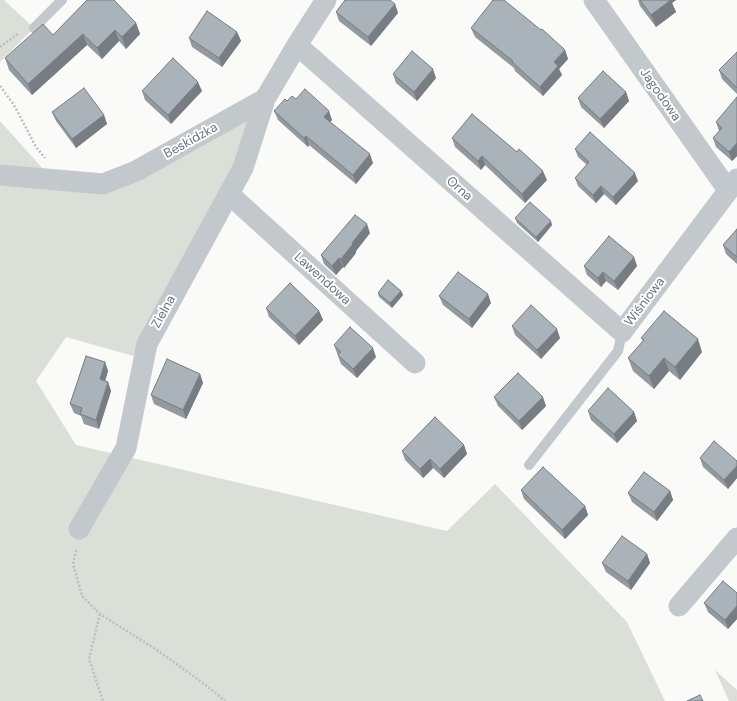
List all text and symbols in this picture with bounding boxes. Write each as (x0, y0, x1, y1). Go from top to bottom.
street label: Jagodowa (636, 66, 684, 124)
street label: Beskidzka (161, 120, 221, 162)
street label: Orna (443, 173, 475, 205)
street label: Lawendowa (291, 250, 353, 308)
street label: Wiśniowa (622, 275, 668, 329)
street label: Zielna (149, 293, 179, 331)

